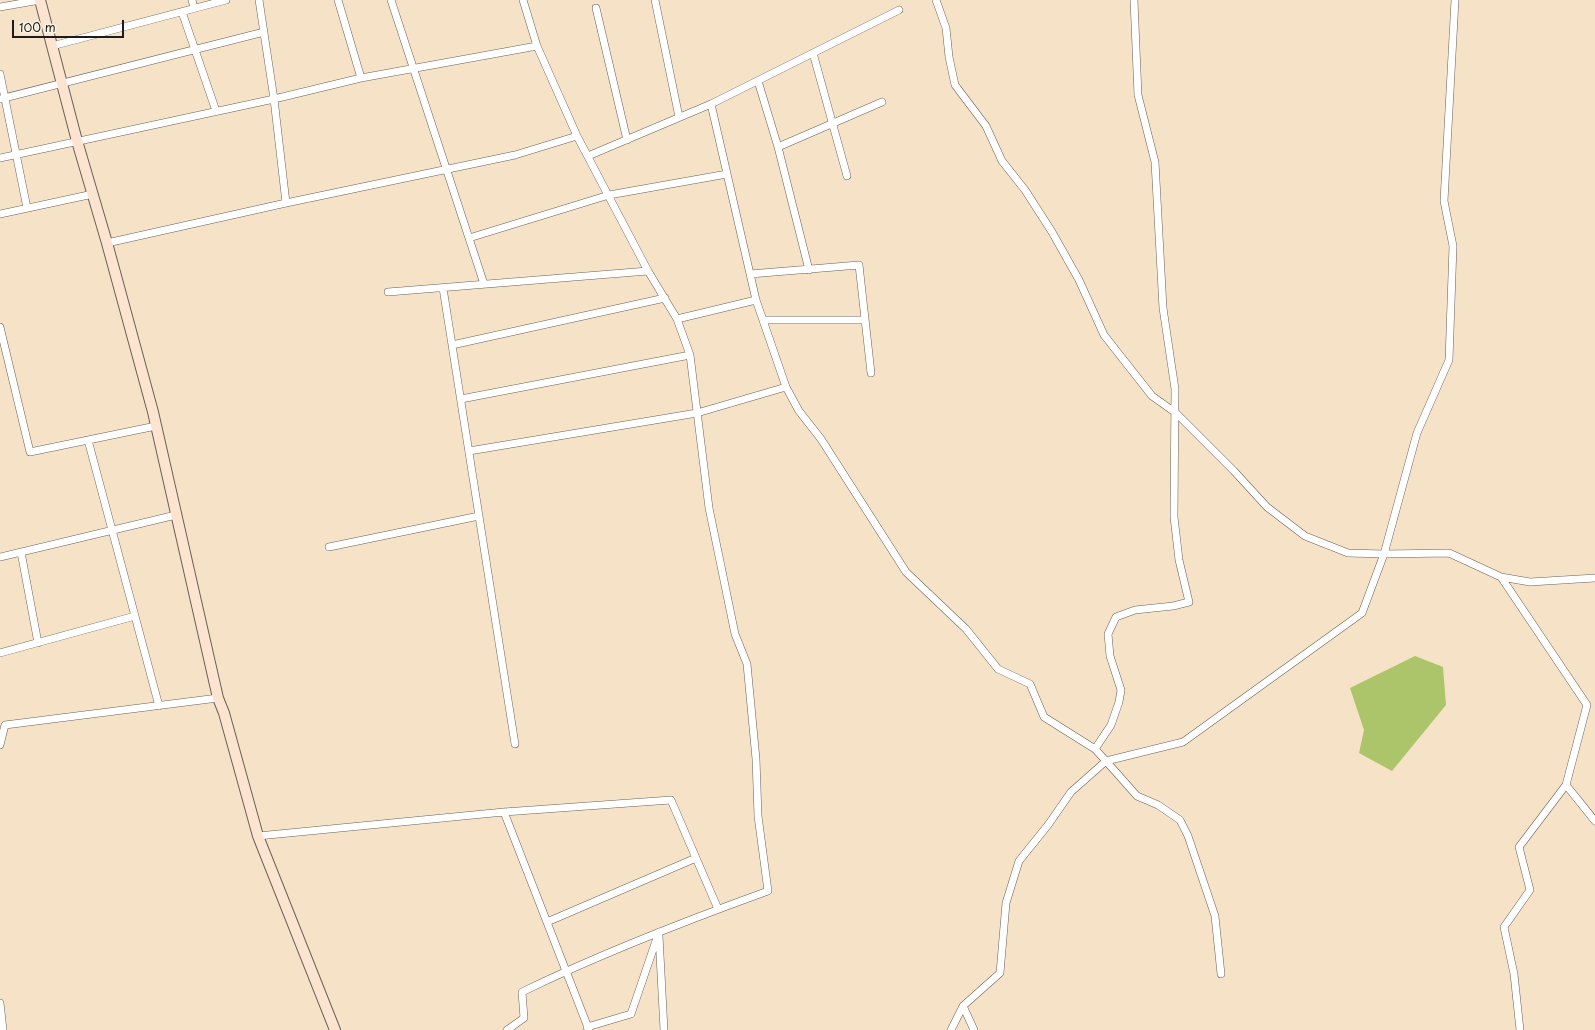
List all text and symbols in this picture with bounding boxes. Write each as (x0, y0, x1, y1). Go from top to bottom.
scale bar (14, 12, 126, 38)
text: 100 m (19, 18, 56, 36)

